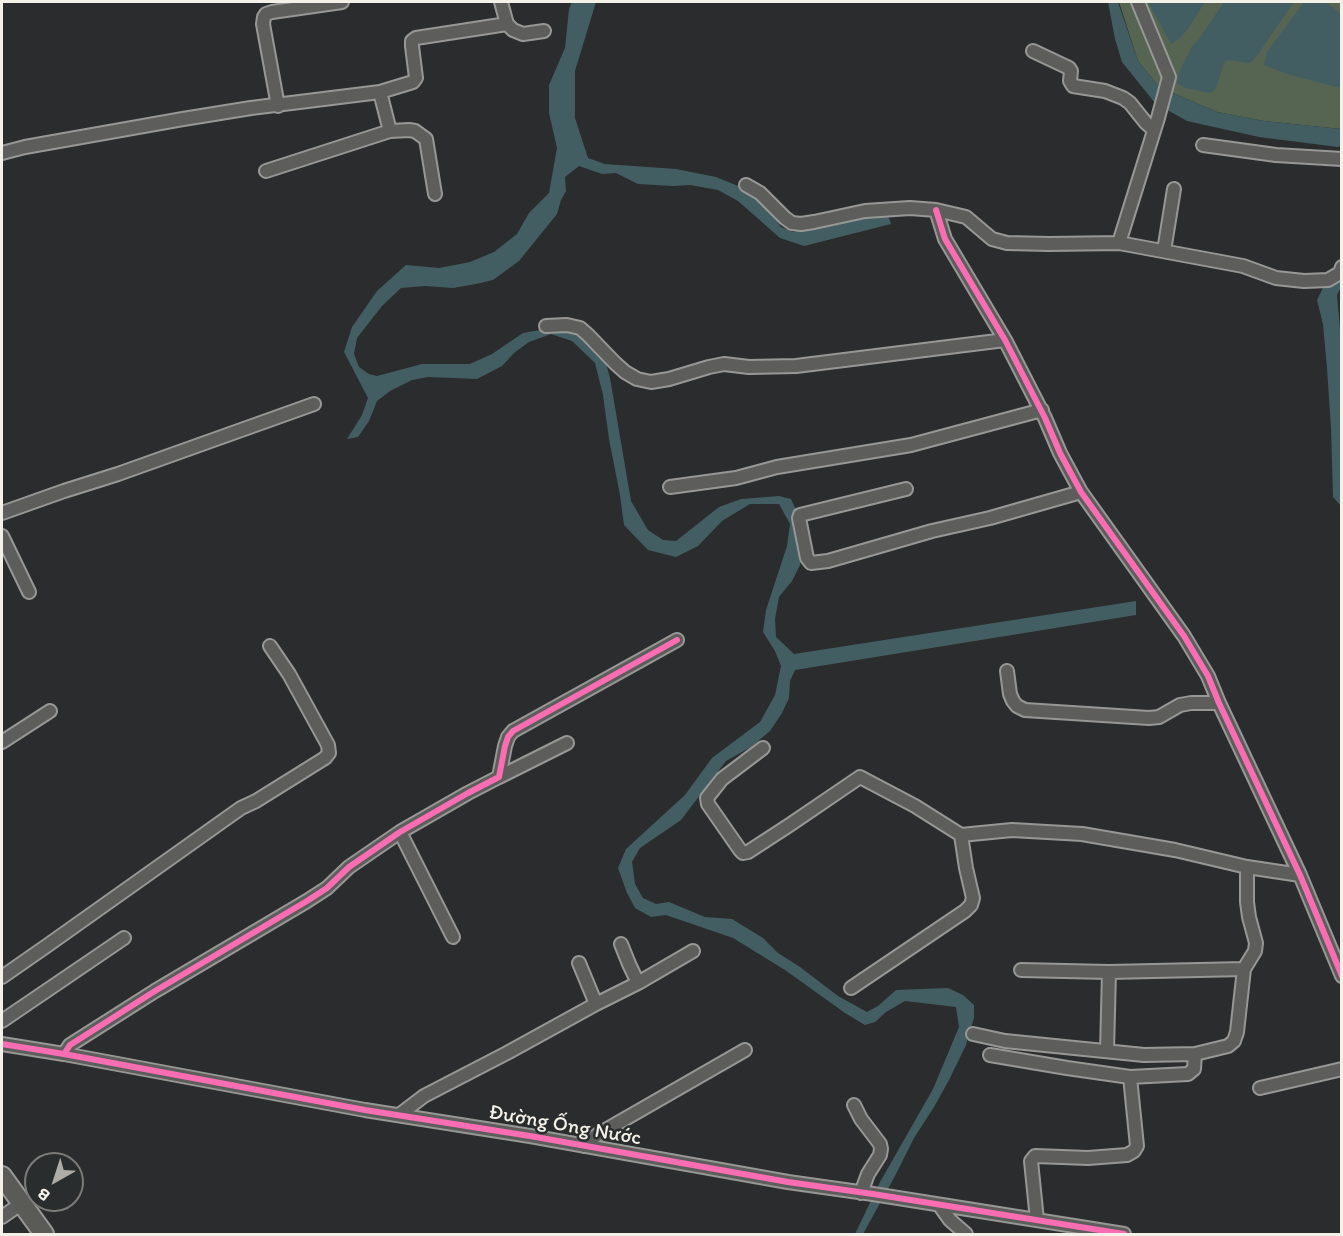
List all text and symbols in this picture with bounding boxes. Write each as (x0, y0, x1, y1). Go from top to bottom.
street label: Đường Ống Nước (487, 1100, 643, 1152)
north arrow (24, 1152, 84, 1212)
text: B (34, 1184, 54, 1205)

